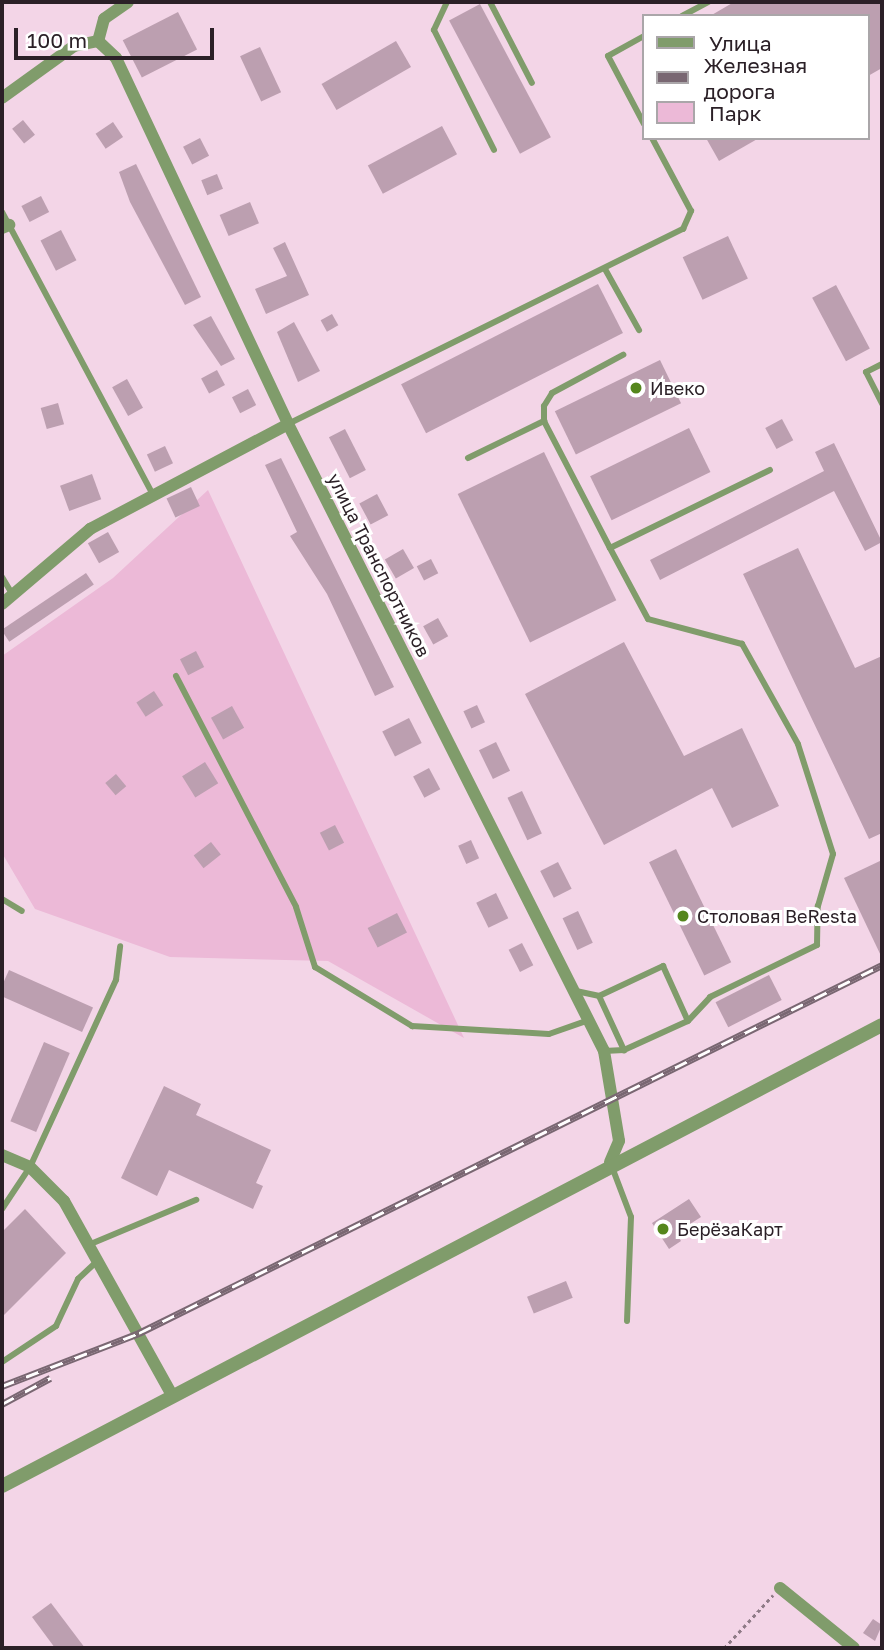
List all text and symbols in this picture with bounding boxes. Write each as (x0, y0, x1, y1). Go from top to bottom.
scale bar (18, 14, 217, 58)
legend (642, 14, 870, 140)
text: 100 m (27, 27, 87, 53)
text: Улица (709, 30, 772, 56)
text: Железная дорога (703, 52, 807, 104)
text: Парк (709, 100, 762, 126)
place label: Ивеко (650, 377, 705, 399)
marker: Ивеко (628, 380, 644, 396)
street label: улица Транспортников (323, 470, 435, 660)
place label: Столовая BeResta (697, 905, 857, 927)
marker: Столовая BeResta (675, 908, 691, 924)
place label: БерёзаКарт (677, 1218, 783, 1240)
marker: БерёзаКарт (655, 1221, 671, 1237)

